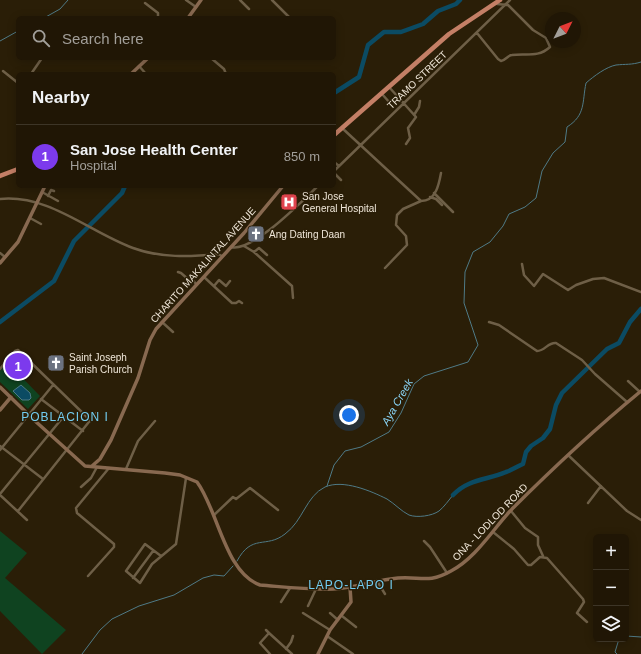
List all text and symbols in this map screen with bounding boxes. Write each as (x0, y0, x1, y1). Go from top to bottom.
north arrow (545, 12, 581, 48)
search box (16, 16, 336, 60)
icon: search (30, 27, 52, 49)
text: Search here (62, 30, 144, 47)
street label: TRAMO STREET (385, 49, 449, 111)
text: Nearby (32, 88, 90, 107)
text: San Jose Health Center (70, 141, 238, 158)
text: 1 (41, 149, 49, 164)
text: 850 m (284, 149, 320, 164)
text: Hospital (70, 158, 117, 173)
place label: San Jose General Hospital (302, 191, 376, 214)
hospital icon: San Jose General Hospital (279, 192, 299, 212)
street label: CHARITO MAKALINTAL AVENUE (148, 205, 258, 325)
church icon: Ang Dating Daan (246, 224, 266, 244)
place label: Ang Dating Daan (269, 229, 345, 240)
pin: 1 (5, 351, 31, 381)
place label: Saint Joseph Parish Church (69, 352, 132, 375)
church icon: Saint Joseph Parish Church (46, 353, 66, 373)
water label: Aya Creek (378, 376, 415, 428)
your location (339, 405, 359, 425)
district label: POBLACION I (21, 410, 109, 424)
street label: ONA - LODLOD ROAD (450, 481, 530, 563)
map controls (593, 534, 629, 642)
button: + (593, 534, 629, 570)
button: − (593, 570, 629, 606)
district label: LAPO-LAPO I (308, 578, 394, 592)
button: layers (593, 606, 629, 642)

